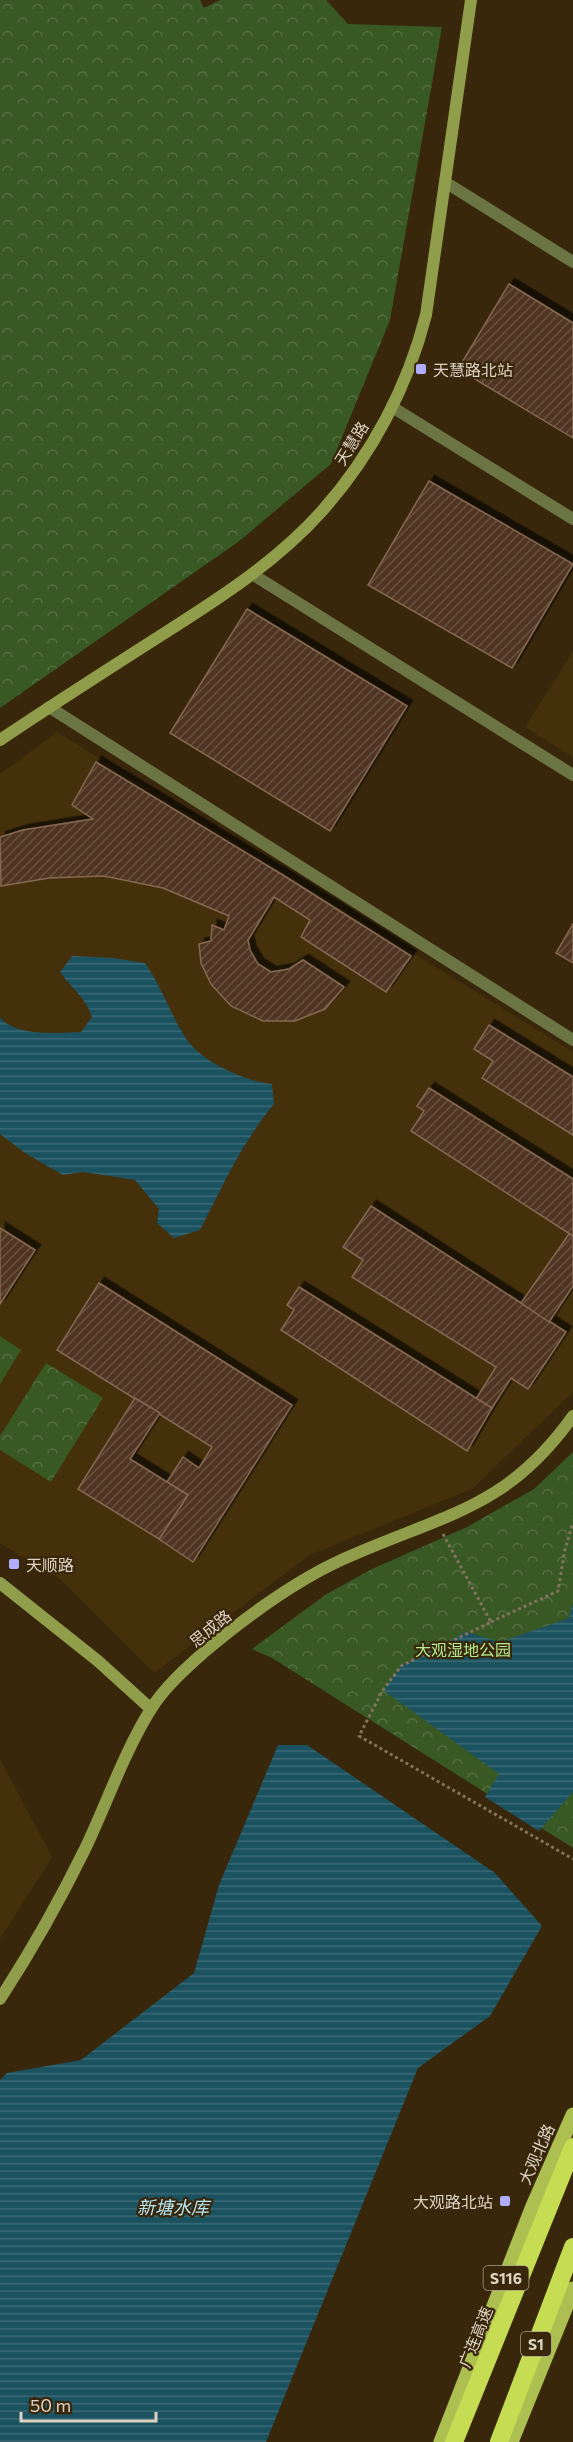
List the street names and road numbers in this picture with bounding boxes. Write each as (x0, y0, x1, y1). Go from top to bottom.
street label: 天慧路 (330, 418, 372, 468)
street label: 思成路 (185, 1606, 235, 1650)
street label: 大观北路 (514, 2121, 558, 2187)
road number: S116 (484, 2266, 528, 2290)
street label: 广连高速 (454, 2304, 496, 2370)
road number: S1 (521, 2332, 551, 2356)

